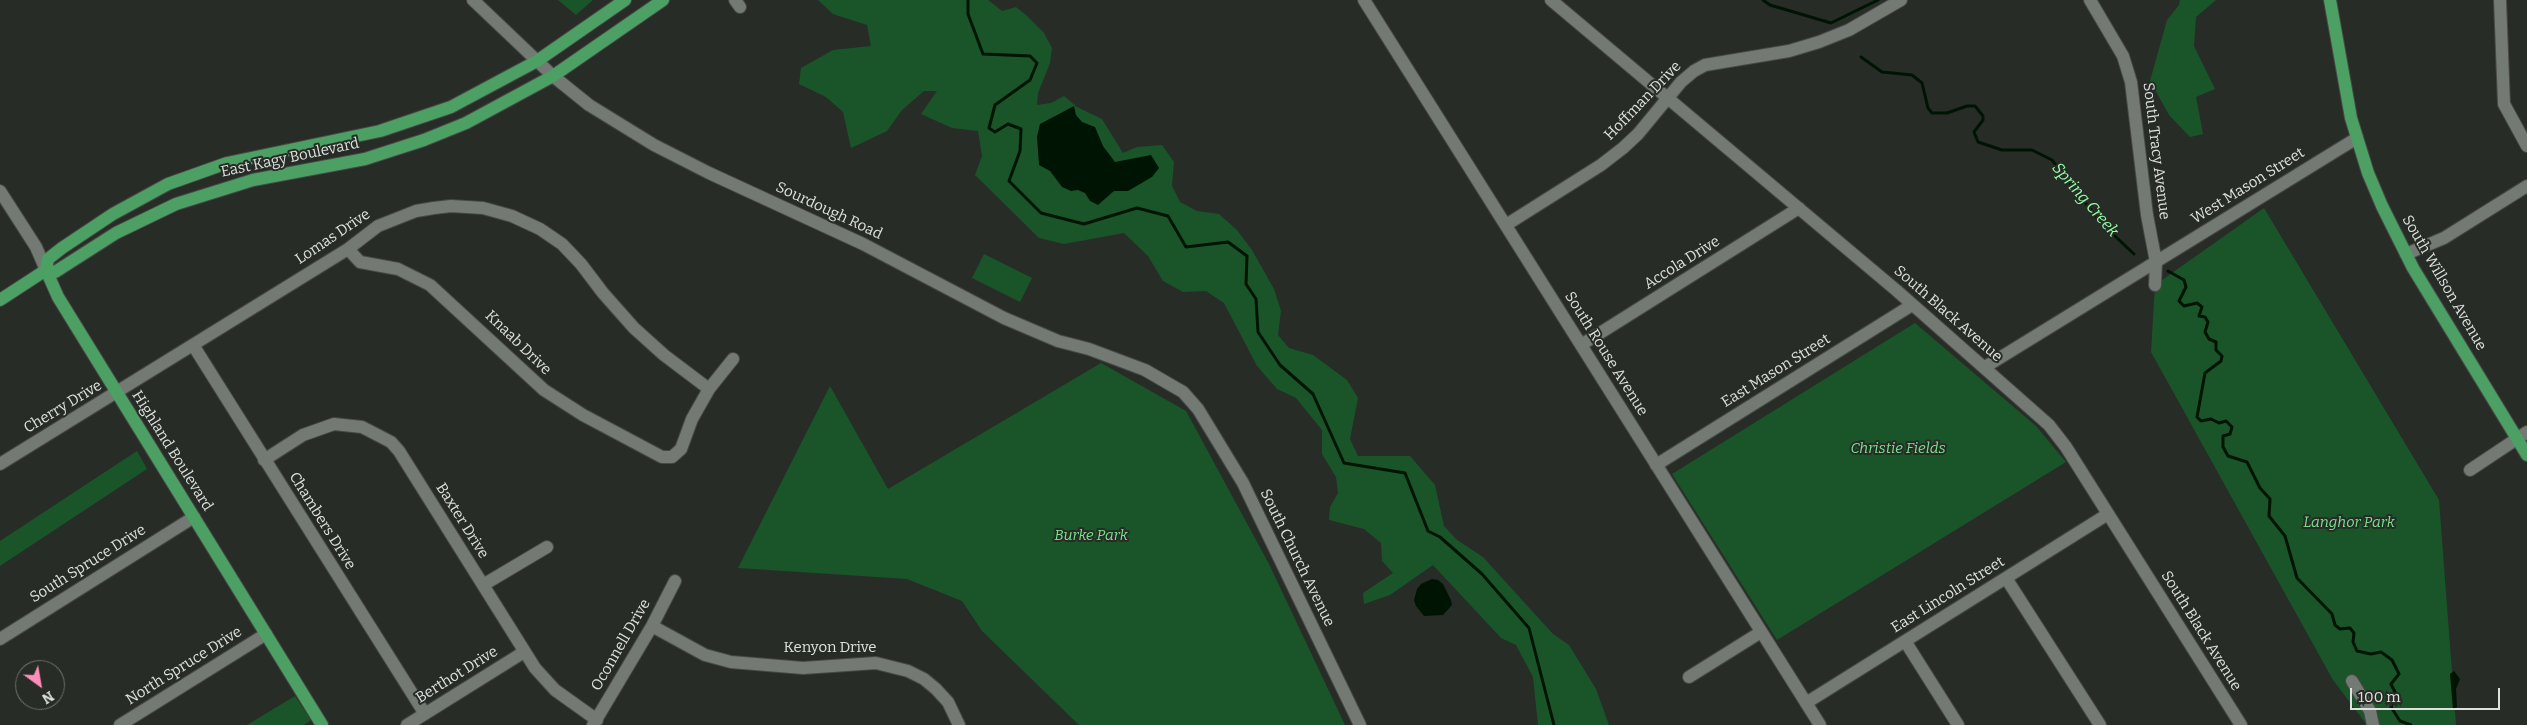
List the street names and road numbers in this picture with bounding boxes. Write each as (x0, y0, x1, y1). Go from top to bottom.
street label: Hoffman Drive (1601, 58, 1685, 144)
street label: South Tracy Avenue (2139, 81, 2173, 221)
street label: East Kagy Boulevard (219, 135, 361, 181)
street label: West Mason Street (2188, 144, 2308, 228)
street label: Sourdough Road (773, 178, 885, 244)
street label: Lomas Drive (292, 205, 374, 269)
street label: South Willson Avenue (2398, 212, 2490, 354)
street label: Accola Drive (1641, 233, 1723, 293)
street label: South Black Avenue (1890, 262, 2006, 366)
street label: South Rouse Avenue (1561, 289, 1651, 419)
street label: Knaab Drive (481, 307, 555, 379)
street label: East Mason Street (1718, 330, 1834, 412)
street label: Cherry Drive (21, 377, 105, 437)
street label: Highland Boulevard (128, 388, 216, 514)
street label: Chambers Drive (285, 469, 359, 573)
street label: Baxter Drive (432, 480, 492, 562)
street label: South Church Avenue (1256, 486, 1338, 630)
street label: South Spruce Drive (27, 521, 149, 607)
street label: East Lincoln Street (1888, 553, 2008, 637)
street label: South Black Avenue (2157, 568, 2245, 694)
street label: Oconnell Drive (587, 596, 655, 694)
street label: North Spruce Drive (123, 623, 245, 709)
street label: Kenyon Drive (784, 639, 876, 657)
street label: Berthot Drive (413, 643, 501, 707)

